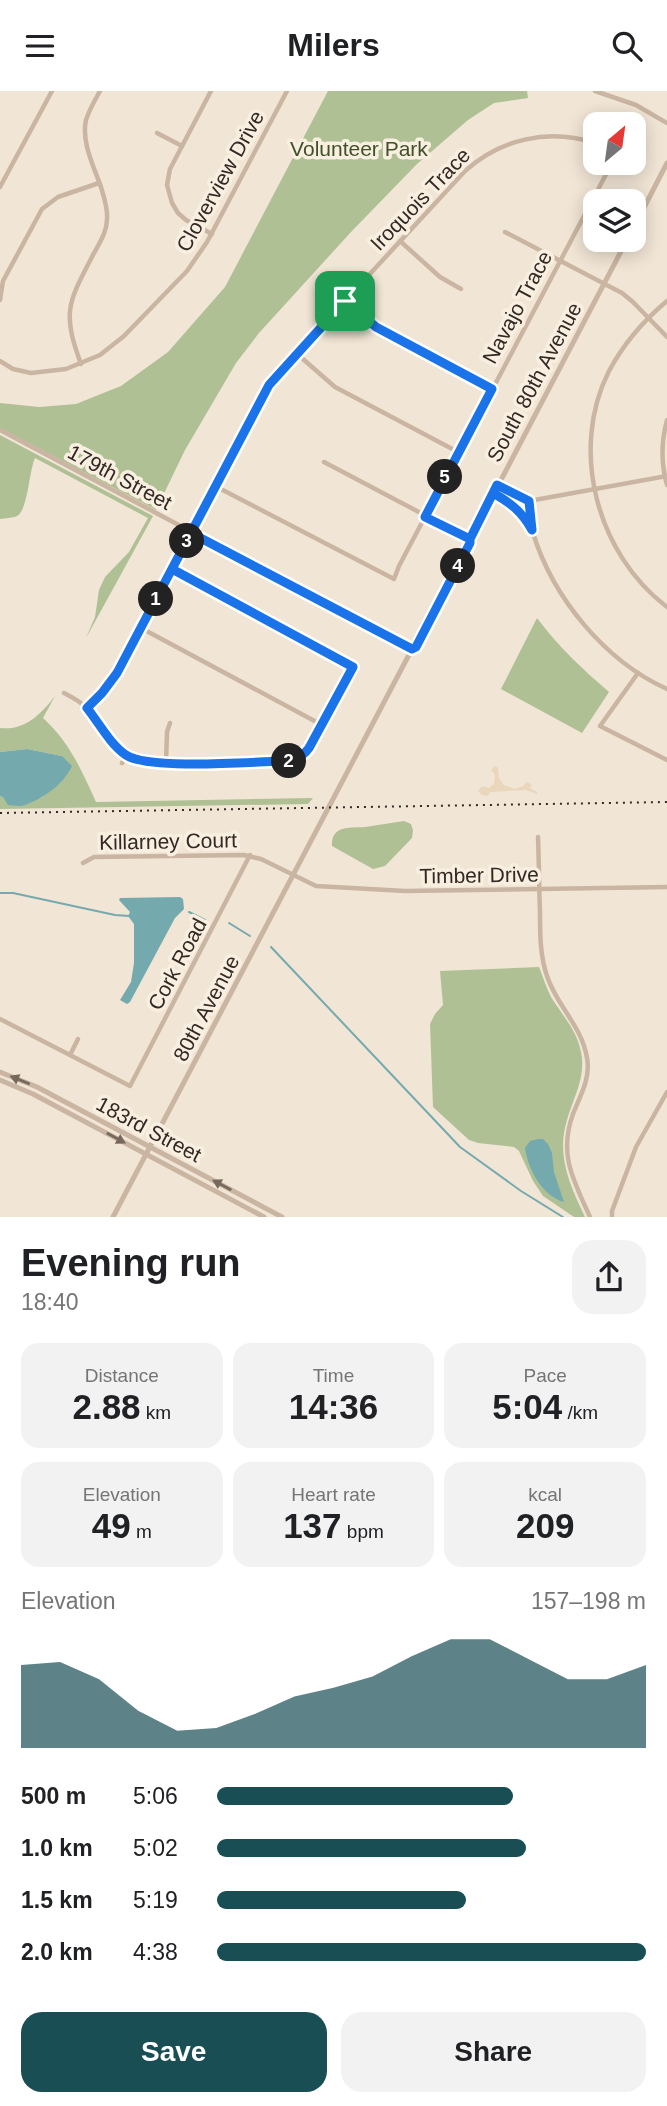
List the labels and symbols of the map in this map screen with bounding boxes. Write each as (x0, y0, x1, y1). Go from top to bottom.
street label: Cloverview Drive (172, 107, 268, 255)
north arrow (583, 112, 646, 175)
park label: Volunteer Park (290, 137, 428, 160)
street label: Iroquois Trace (366, 143, 474, 255)
street label: Navajo Trace (478, 247, 556, 367)
pin (315, 271, 375, 331)
street label: South 80th Avenue (482, 298, 586, 466)
street label: 179th Street (64, 440, 176, 514)
pin: 5 (428, 459, 462, 495)
pin: 3 (170, 524, 204, 559)
pin: 4 (440, 549, 476, 583)
pin: 1 (138, 581, 174, 617)
pin: 2 (272, 743, 306, 779)
street label: Killarney Court (99, 828, 237, 854)
street label: Timber Drive (419, 862, 539, 888)
street label: Cork Road (143, 914, 211, 1014)
street label: 80th Avenue (169, 951, 243, 1065)
one-way arrow (10, 1074, 31, 1085)
street label: 183rd Street (93, 1092, 206, 1166)
one-way arrow (107, 1132, 126, 1144)
one-way arrow (212, 1179, 232, 1191)

